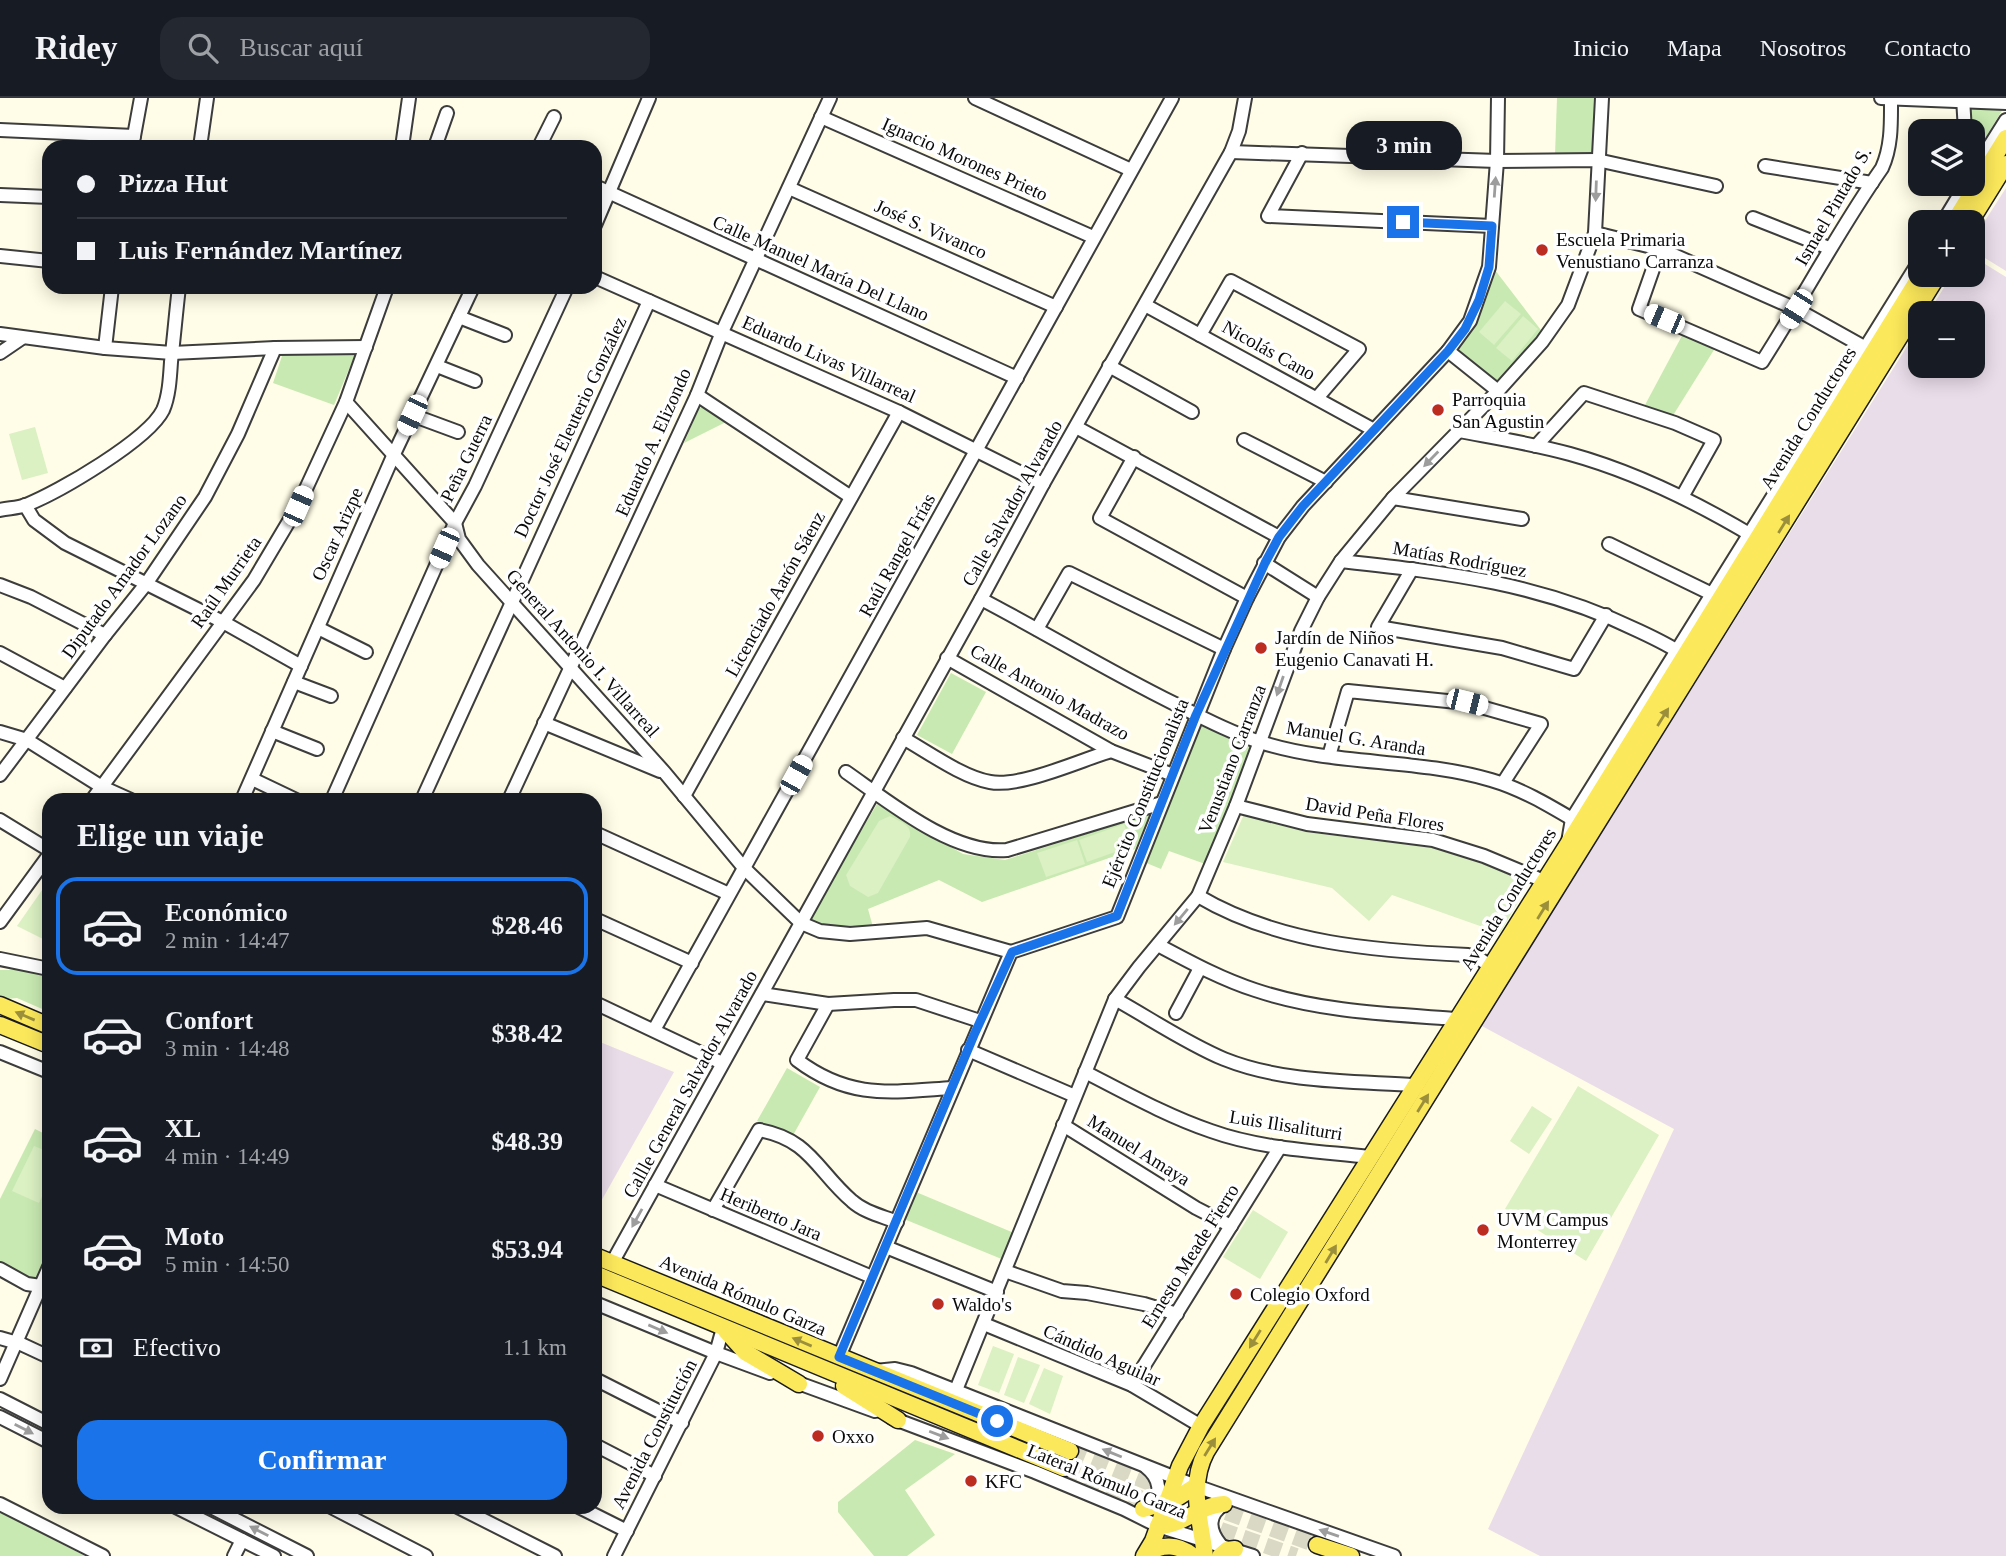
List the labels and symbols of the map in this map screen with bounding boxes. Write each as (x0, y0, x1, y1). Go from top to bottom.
street label: Ignacio Morones Prieto (879, 113, 1051, 205)
callout: 3 min (1345, 121, 1461, 170)
street label: Ismael Pintado S. (1791, 143, 1875, 269)
one-way arrow (1490, 176, 1501, 198)
one-way arrow (1590, 180, 1602, 202)
street label: José S. Vivanco (872, 195, 990, 263)
route end (1387, 206, 1419, 238)
street label: Calle Manuel María Del Llano (710, 211, 932, 325)
place label: Escuela Primaria Venustiano Carranza (1556, 229, 1714, 272)
marker: Escuela Primaria Venustiano Carranza (1534, 242, 1550, 258)
car (1776, 286, 1817, 332)
car (1641, 301, 1688, 337)
street label: Eduardo Livas Villarreal (739, 311, 919, 407)
street label: Doctor José Eleuterio González (510, 313, 630, 541)
street label: Nicolás Cano (1219, 316, 1319, 384)
street label: Avenida Conductores (1756, 343, 1860, 493)
street label: Eduardo A. Elizondo (611, 365, 695, 519)
place label: Parroquia San Agustin (1452, 389, 1545, 432)
car (394, 392, 431, 438)
marker: Parroquia San Agustin (1430, 402, 1446, 418)
street label: Peña Guerra (436, 410, 496, 505)
street label: Calle Salvador Alvarado (958, 416, 1066, 590)
one-way arrow (1424, 450, 1440, 467)
car (280, 483, 317, 529)
street label: Oscar Arizpe (307, 484, 367, 584)
street label: Diputado Amador Lozano (57, 490, 191, 662)
street label: Raúl Rangel Frías (855, 490, 939, 620)
street label: Licenciado Aarón Sáenz (721, 508, 829, 680)
one-way arrow (1777, 514, 1790, 534)
car (426, 525, 463, 571)
street label: Raúl Murrieta (187, 532, 266, 632)
street label: Matías Rodríguez (1391, 537, 1529, 581)
street label: General Antonio I. Villarreal (502, 565, 664, 741)
place label: Jardín de Niños Eugenio Canavati H. (1275, 627, 1434, 670)
street label: Calle Antonio Madrazo (967, 640, 1133, 744)
marker: Jardín de Niños Eugenio Canavati H. (1253, 640, 1269, 656)
one-way arrow (1274, 676, 1285, 697)
street label: Venustiano Carranza (1194, 681, 1270, 836)
car (1445, 687, 1490, 717)
street label: Ejército Constitucionalista (1097, 695, 1193, 891)
one-way arrow (1657, 707, 1670, 727)
street label: Manuel G. Aranda (1285, 717, 1428, 759)
car (777, 752, 816, 798)
street label: David Peña Flores (1304, 793, 1446, 835)
street label: Avenida Conductores (1456, 824, 1560, 974)
one-way arrow (1537, 901, 1550, 920)
one-way arrow (1174, 907, 1189, 925)
street label: Callle General Salvador Alvarado (619, 967, 761, 1201)
one-way arrow (14, 1010, 35, 1021)
one-way arrow (1417, 1094, 1430, 1113)
street label: Luis Ilisaliturri (1228, 1106, 1344, 1144)
street label: Manuel Amaya (1084, 1110, 1194, 1190)
street label: Ernesto Meade Fierro (1137, 1180, 1243, 1332)
street label: Heriberto Jara (717, 1183, 825, 1245)
one-way arrow (631, 1208, 643, 1228)
place label: UVM Campus Monterrey (1497, 1209, 1608, 1252)
marker: UVM Campus Monterrey (1475, 1222, 1491, 1238)
one-way arrow (1324, 1244, 1337, 1263)
street label: Avenida Rómulo Garza (656, 1250, 830, 1340)
place label: Colegio Oxford (1250, 1284, 1370, 1305)
marker: Colegio Oxford (1228, 1286, 1244, 1302)
place label: Waldo's (952, 1294, 1012, 1315)
marker: Waldo's (930, 1296, 946, 1312)
street label: Cándido Aguilar (1040, 1320, 1164, 1391)
one-way arrow (648, 1323, 668, 1335)
one-way arrow (1249, 1330, 1262, 1349)
one-way arrow (792, 1337, 813, 1348)
street label: Avenida Constitución (607, 1355, 701, 1512)
route start (981, 1405, 1013, 1437)
one-way arrow (15, 1423, 34, 1435)
place label: Oxxo (832, 1426, 874, 1447)
marker: Oxxo (810, 1428, 826, 1444)
one-way arrow (929, 1430, 950, 1441)
one-way arrow (1204, 1437, 1216, 1456)
street label: Lateral Rómulo Garza (1024, 1439, 1190, 1523)
one-way arrow (1102, 1447, 1123, 1458)
place label: KFC (985, 1471, 1022, 1492)
marker: KFC (963, 1473, 979, 1489)
one-way arrow (249, 1526, 269, 1537)
one-way arrow (1319, 1527, 1340, 1538)

